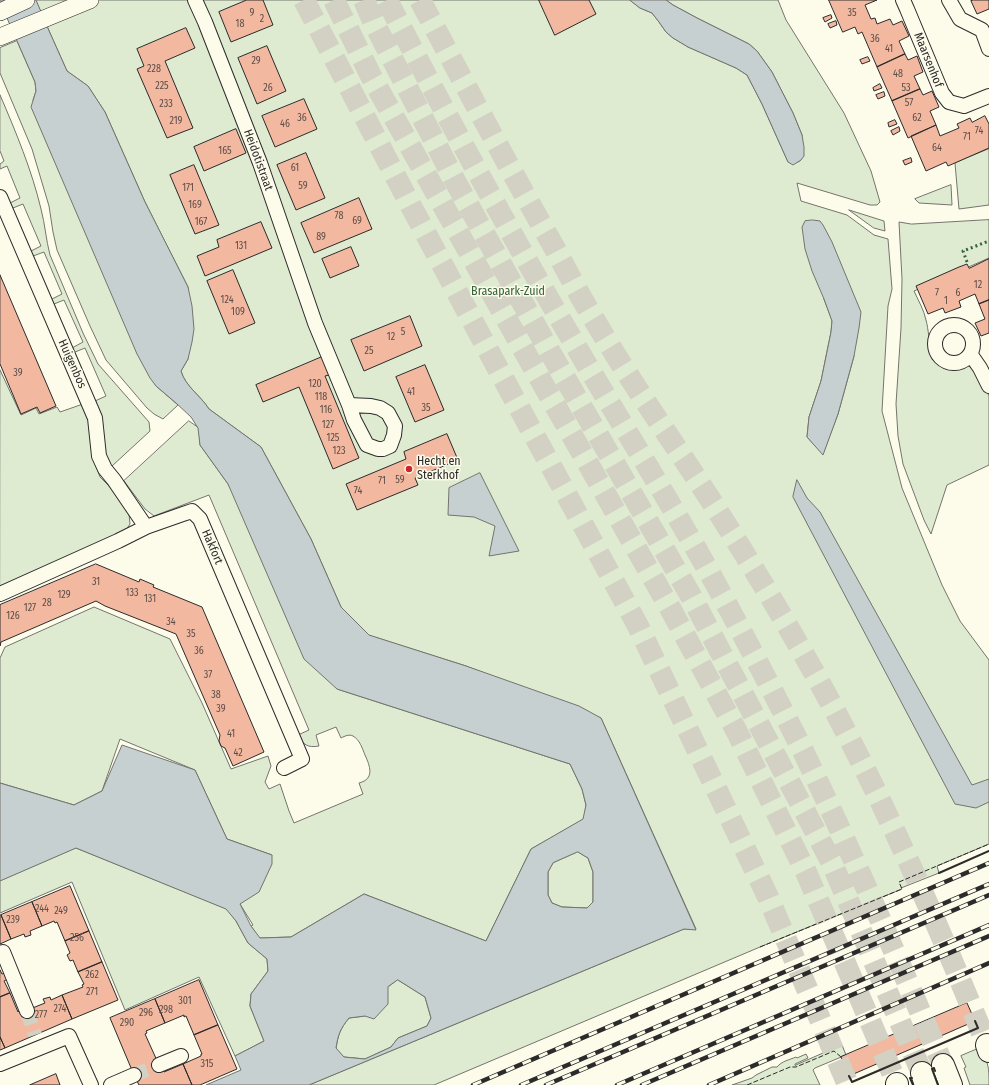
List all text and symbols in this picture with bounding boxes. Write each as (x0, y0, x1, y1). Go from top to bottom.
house number: 9 (250, 7, 254, 19)
house number: 35 (847, 7, 857, 19)
house number: 2 (260, 13, 264, 25)
house number: 18 (236, 18, 244, 30)
street label: Maarsenhof (910, 30, 946, 90)
house number: 36 (870, 33, 880, 45)
house number: 41 (885, 43, 893, 55)
house number: 29 (251, 55, 261, 67)
house number: 228 (147, 63, 161, 75)
house number: 48 (893, 68, 903, 80)
house number: 225 (155, 80, 169, 92)
house number: 26 (263, 82, 273, 94)
house number: 53 (901, 82, 911, 94)
house number: 57 (905, 97, 913, 109)
house number: 233 (159, 98, 173, 110)
house number: 36 (297, 112, 307, 124)
house number: 62 (912, 112, 922, 124)
house number: 219 (170, 115, 182, 127)
house number: 46 (280, 118, 290, 130)
house number: 74 (975, 125, 983, 137)
street label: Heidotistraat (240, 127, 276, 193)
house number: 71 (963, 131, 971, 143)
house number: 64 (932, 142, 942, 154)
house number: 165 (218, 145, 232, 157)
house number: 61 (291, 162, 299, 174)
house number: 59 (298, 180, 308, 192)
house number: 171 (182, 182, 194, 194)
house number: 169 (188, 199, 202, 211)
house number: 78 (335, 210, 343, 222)
house number: 69 (352, 215, 362, 227)
house number: 167 (195, 216, 207, 228)
house number: 89 (316, 231, 326, 243)
house number: 131 (235, 240, 247, 252)
house number: 12 (974, 279, 982, 291)
park label: Brasapark-Zuid (471, 285, 545, 299)
house number: 7 (935, 287, 939, 299)
house number: 6 (956, 287, 960, 299)
house number: 124 (221, 294, 233, 306)
house number: 1 (944, 295, 948, 307)
house number: 109 (231, 306, 245, 318)
house number: 5 (401, 326, 405, 338)
house number: 12 (387, 331, 395, 343)
street label: Huigenbos (55, 337, 89, 391)
house number: 25 (365, 345, 373, 357)
house number: 39 (13, 367, 23, 379)
house number: 120 (308, 378, 322, 390)
house number: 41 (407, 386, 415, 398)
house number: 118 (315, 391, 327, 403)
house number: 35 (421, 402, 431, 414)
house number: 116 (320, 404, 332, 416)
house number: 127 (322, 419, 334, 431)
house number: 125 (327, 432, 339, 444)
house number: 123 (333, 445, 345, 457)
place label: Hecht en Sterkhof (417, 455, 461, 483)
marker: Hecht en Sterkhof (404, 464, 414, 474)
house number: 59 (395, 474, 405, 486)
house number: 71 (378, 475, 386, 487)
house number: 74 (354, 485, 362, 497)
street label: Hakfort (198, 527, 226, 567)
house number: 31 (92, 576, 100, 588)
house number: 133 (126, 587, 138, 599)
house number: 129 (57, 589, 71, 601)
house number: 131 (144, 593, 156, 605)
house number: 28 (42, 597, 52, 609)
house number: 127 (24, 602, 36, 614)
house number: 126 (6, 610, 20, 622)
house number: 34 (166, 616, 176, 628)
house number: 35 (186, 628, 196, 640)
house number: 36 (194, 645, 204, 657)
house number: 37 (204, 669, 212, 681)
house number: 38 (211, 689, 221, 701)
house number: 39 (216, 703, 226, 715)
house number: 41 (227, 728, 235, 740)
house number: 42 (233, 747, 243, 759)
house number: 244 (35, 903, 49, 915)
house number: 249 (54, 905, 68, 917)
house number: 239 (6, 914, 20, 926)
house number: 256 (70, 932, 84, 944)
house number: 262 (85, 969, 99, 981)
house number: 271 (86, 986, 98, 998)
house number: 301 (178, 995, 192, 1007)
house number: 274 (54, 1003, 66, 1015)
house number: 298 (159, 1004, 173, 1016)
house number: 296 (139, 1007, 153, 1019)
house number: 277 (35, 1009, 47, 1021)
house number: 290 (120, 1017, 134, 1029)
house number: 315 (201, 1058, 213, 1070)

